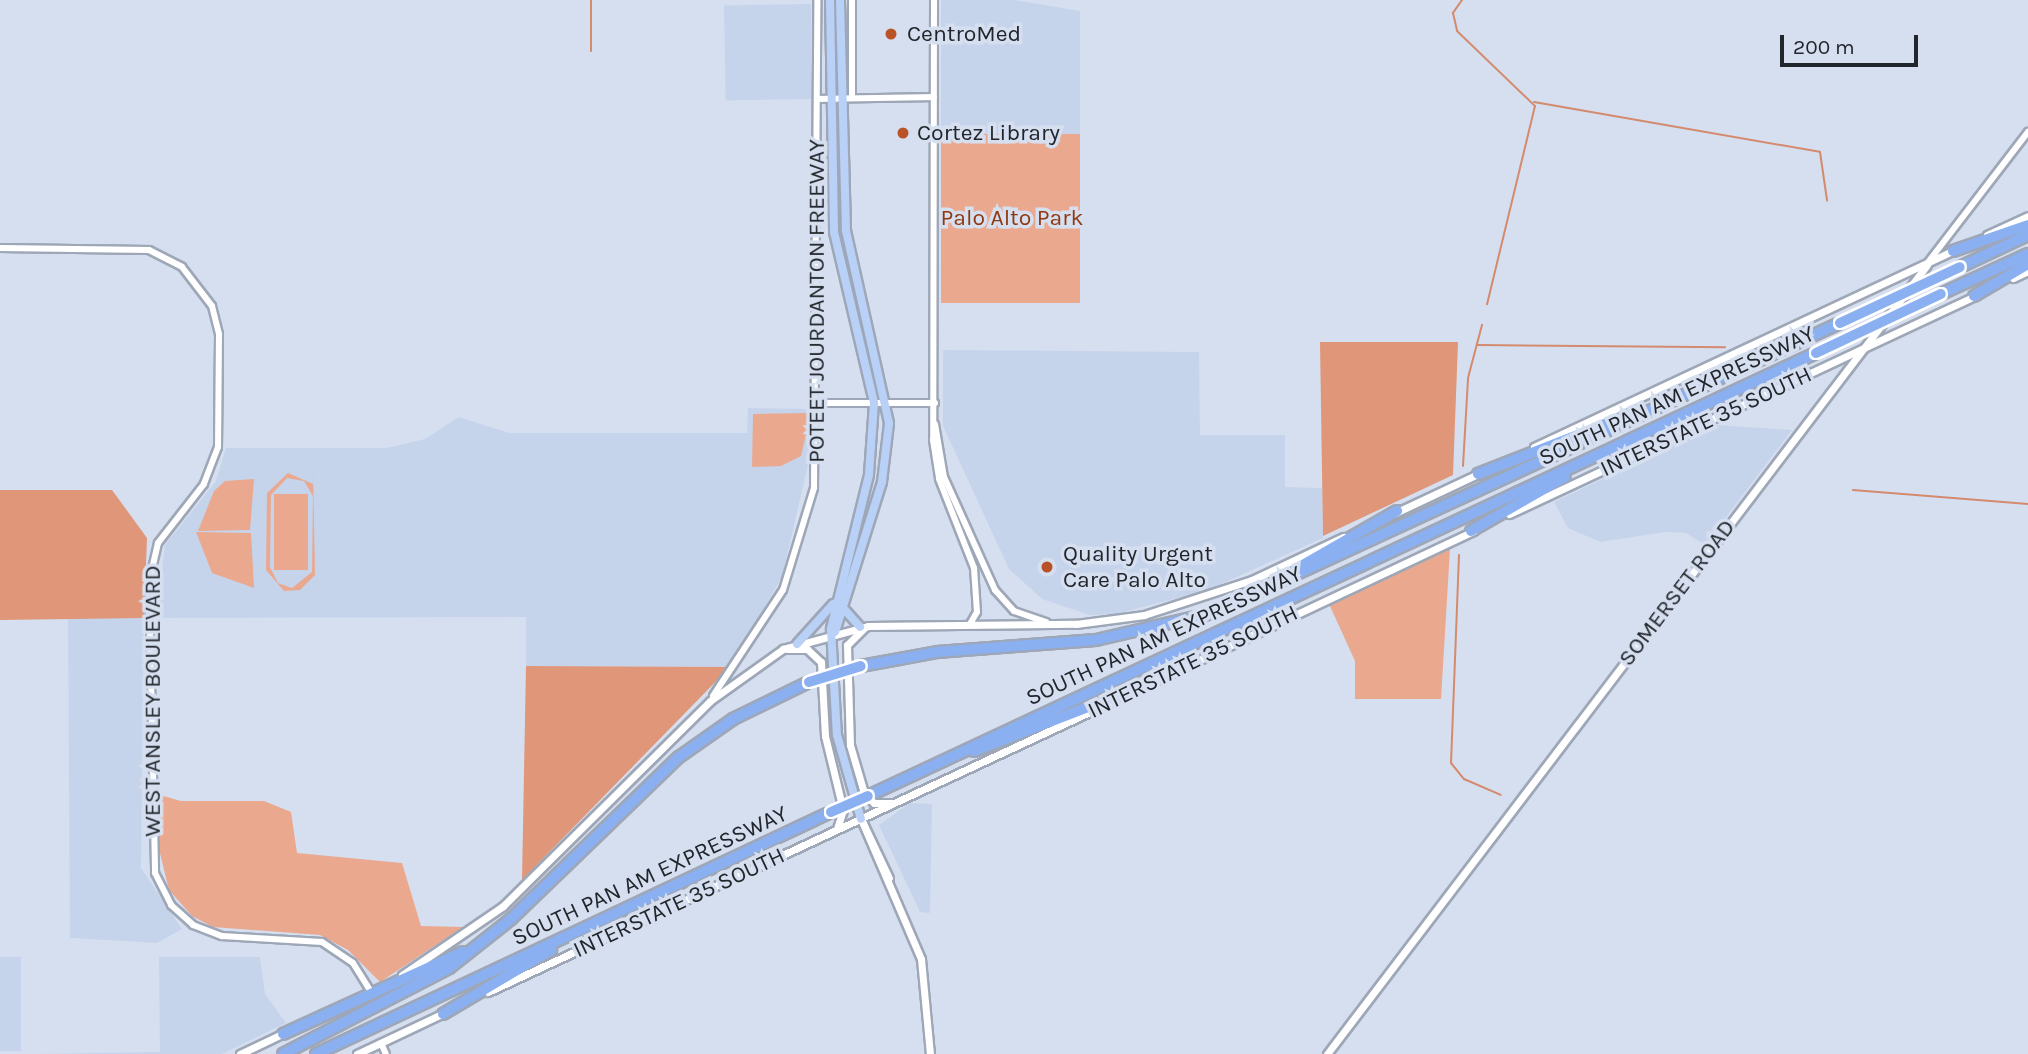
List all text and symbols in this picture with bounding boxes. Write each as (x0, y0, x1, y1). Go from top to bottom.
place label: CentroMed (907, 20, 1021, 48)
scale bar (1783, 21, 1921, 65)
marker: CentroMed (881, 24, 901, 44)
text: 200 m (1793, 35, 1855, 59)
place label: Cortez Library (917, 119, 1060, 147)
marker: Cortez Library (895, 125, 911, 141)
street label: POTEET JOURDANTON FREEWAY (803, 139, 831, 463)
park label: Palo Alto Park (941, 204, 1083, 232)
street label: SOUTH PAN AM EXPRESSWAY (1535, 320, 1819, 472)
street label: INTERSTATE 35 SOUTH (1596, 361, 1816, 483)
street label: SOMERSET ROAD (1613, 514, 1741, 672)
place label: Quality Urgent Care Palo Alto (1063, 540, 1213, 594)
marker: Quality Urgent Care Palo Alto (1037, 557, 1057, 577)
street label: SOUTH PAN AM EXPRESSWAY (1022, 560, 1306, 712)
street label: WEST ANSLEY BOULEVARD (139, 565, 167, 837)
street label: INTERSTATE 35 SOUTH (1084, 599, 1302, 725)
street label: SOUTH PAN AM EXPRESSWAY (508, 800, 792, 952)
street label: INTERSTATE 35 SOUTH (569, 842, 789, 964)

